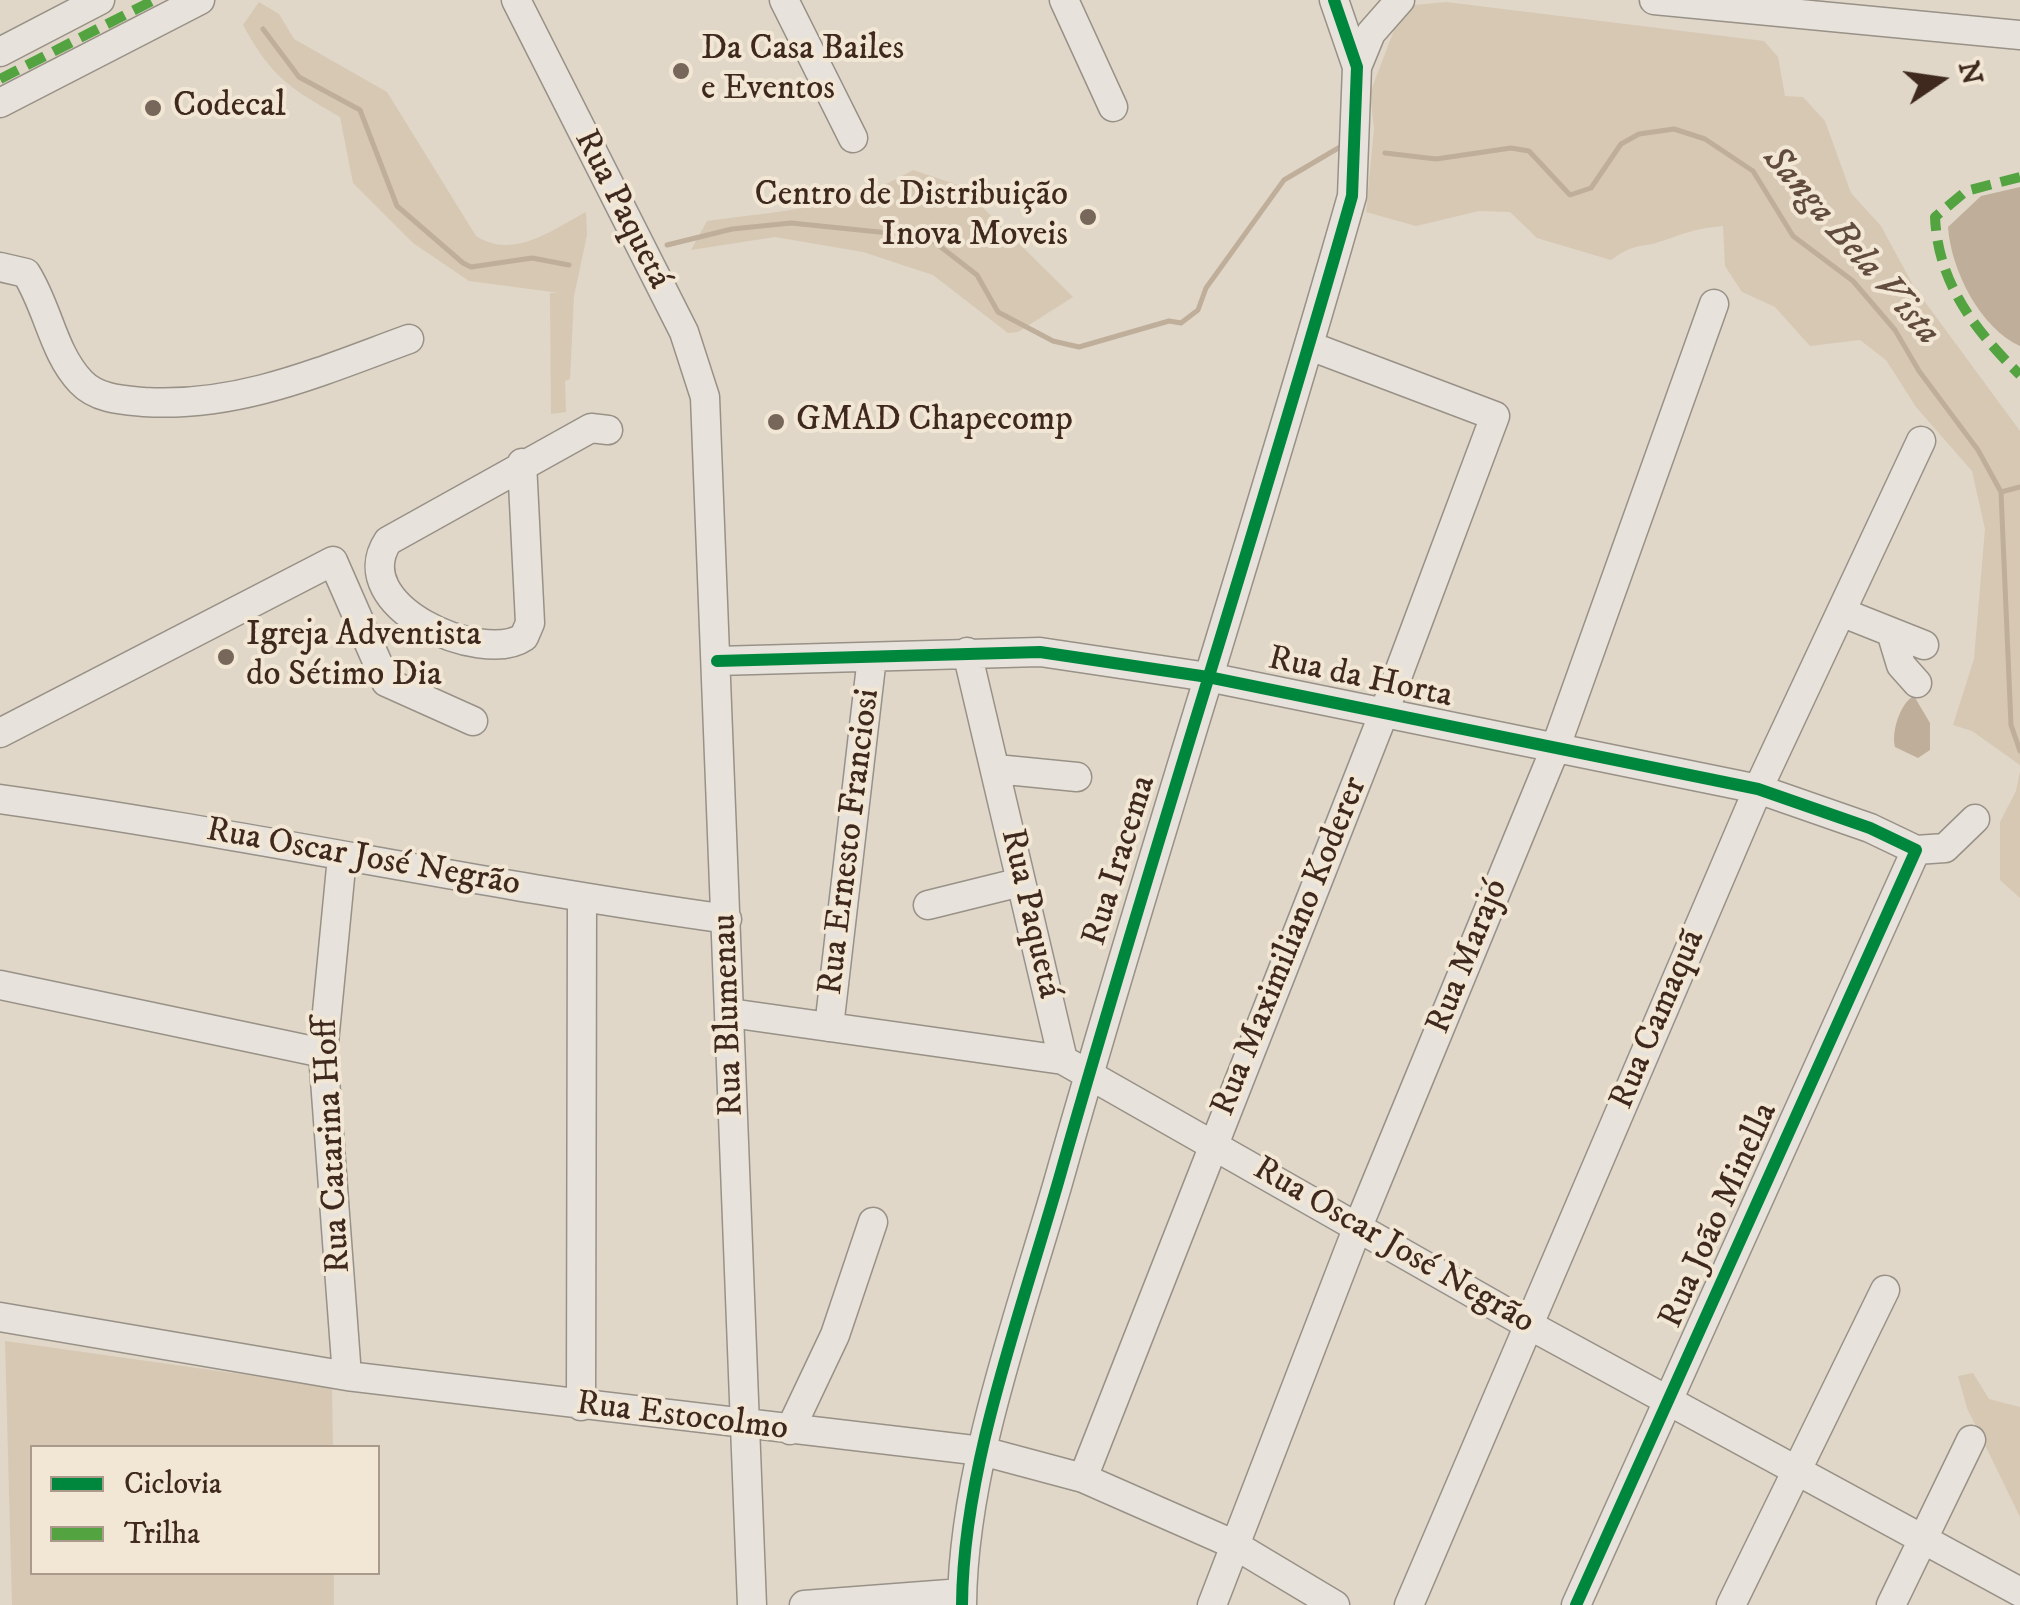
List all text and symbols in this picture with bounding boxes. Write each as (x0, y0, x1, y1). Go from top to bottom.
place label: Da Casa Bailes e Eventos (701, 30, 904, 112)
north arrow (1890, 30, 1990, 130)
text: N (1950, 58, 1989, 88)
marker: Da Casa Bailes e Eventos (670, 60, 692, 82)
place label: Codecal (173, 87, 286, 129)
marker: Codecal (142, 97, 164, 119)
street label: Rua Paquetá (563, 124, 679, 296)
water label: Sanga Bela Vista (1751, 138, 1949, 356)
place label: Centro de Distribuição Inova Moveis (755, 176, 1068, 258)
marker: Centro de Distribuição Inova Moveis (1077, 206, 1099, 228)
place label: GMAD Chapecomp (796, 401, 1073, 443)
marker: GMAD Chapecomp (765, 411, 787, 433)
place label: Igreja Adventista do Sétimo Dia (246, 616, 481, 698)
street label: Rua da Horta (1264, 639, 1456, 719)
marker: Igreja Adventista do Sétimo Dia (215, 646, 237, 668)
street label: Rua Ernesto Franciosi (811, 687, 891, 997)
street label: Rua Iracema (1075, 771, 1167, 951)
street label: Rua Maximiliano Koderer (1204, 771, 1378, 1123)
street label: Rua Oscar José Negrão (203, 811, 523, 907)
street label: Rua Paquetá (989, 825, 1069, 1003)
street label: Rua Marajó (1419, 874, 1519, 1040)
street label: Rua Blumenau (705, 913, 755, 1117)
street label: Rua Camaquã (1602, 924, 1716, 1116)
street label: Rua Catarina Hoff (306, 1018, 362, 1274)
street label: Rua João Minella (1652, 1097, 1788, 1335)
street label: Rua Oscar José Negrão (1245, 1149, 1541, 1345)
street label: Rua Estocolmo (574, 1384, 790, 1452)
legend (30, 1445, 380, 1575)
text: Ciclovia (124, 1466, 222, 1503)
text: Trilha (124, 1516, 200, 1553)

